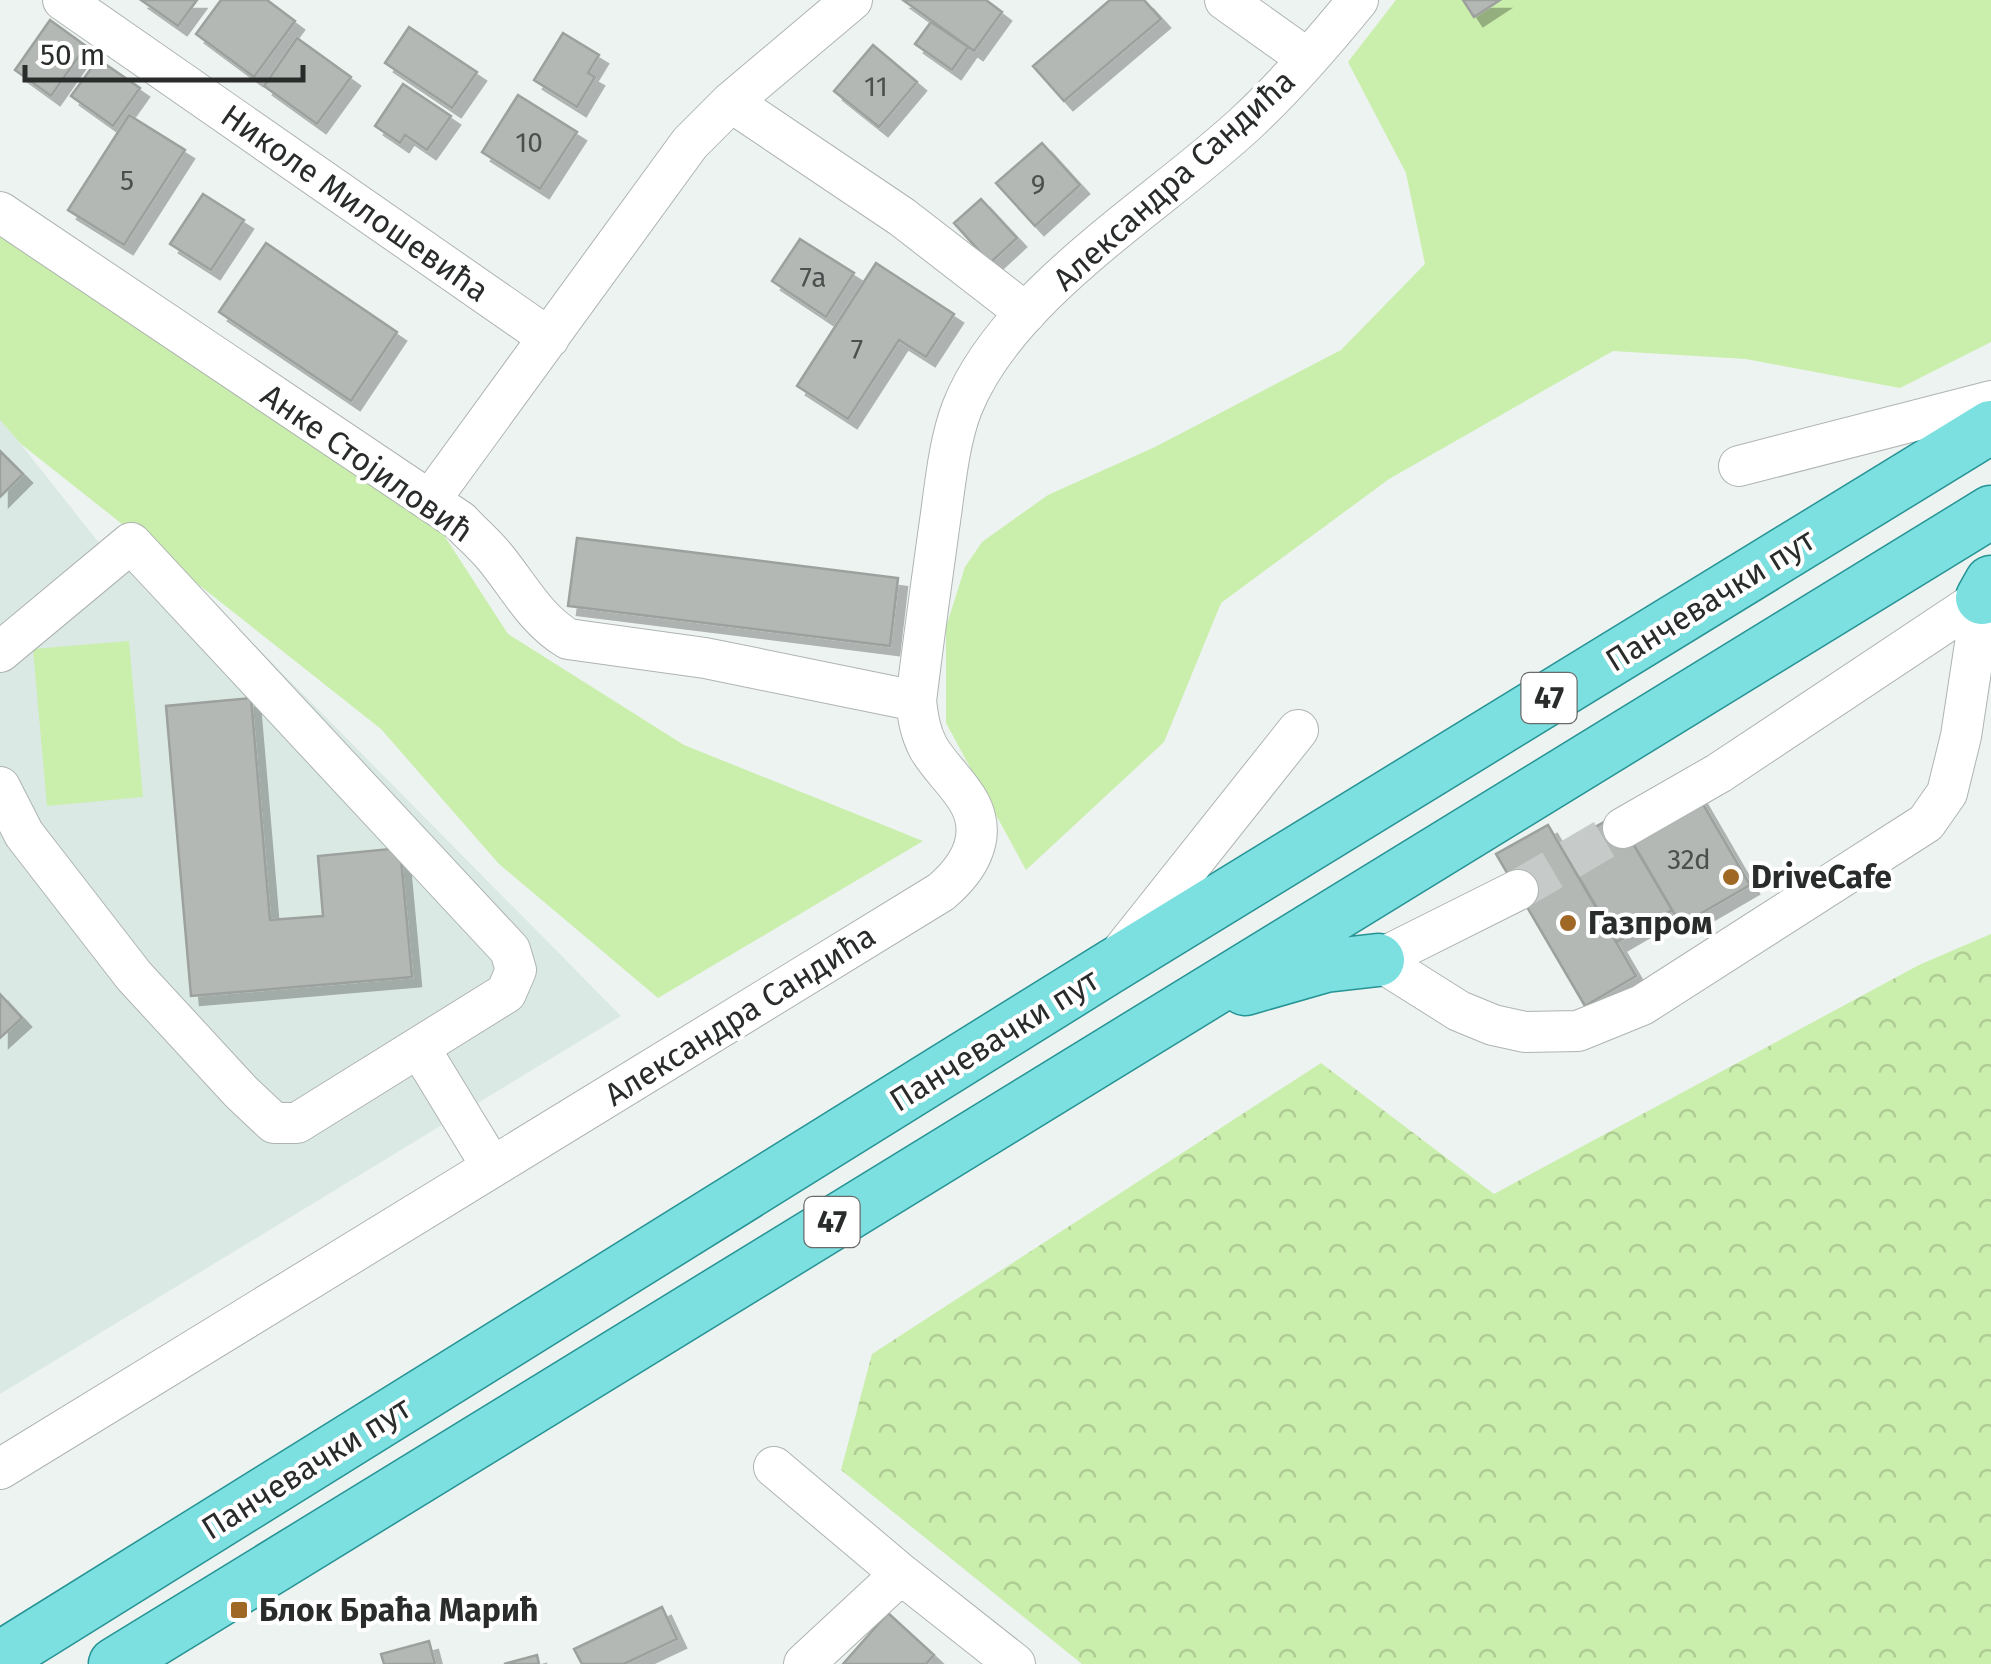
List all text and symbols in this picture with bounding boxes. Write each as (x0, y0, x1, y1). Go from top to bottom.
scale bar (25, 20, 302, 82)
text: 50 m (40, 37, 105, 73)
street label: Александра Сандића (1045, 62, 1303, 298)
house number: 11 (864, 70, 888, 103)
street label: Николе Милошевића (214, 96, 496, 310)
house number: 10 (515, 126, 543, 159)
house number: 5 (120, 164, 134, 197)
house number: 9 (1031, 168, 1045, 201)
house number: 7a (800, 261, 826, 294)
house number: 7 (851, 333, 863, 366)
street label: Анке Стојиловић (254, 376, 480, 550)
street label: Панчевачки пут (1598, 520, 1822, 680)
road number: 47 (1522, 673, 1576, 723)
house number: 32d (1667, 843, 1711, 876)
place label: DriveCafe (1751, 858, 1892, 896)
marker: DriveCafe (1720, 866, 1742, 888)
place label: Газпром (1588, 904, 1713, 942)
marker: Газпром (1557, 912, 1579, 934)
street label: Александра Сандића (598, 916, 882, 1114)
street label: Панчевачки пут (882, 960, 1106, 1120)
road number: 47 (804, 1197, 860, 1247)
street label: Панчевачки пут (194, 1388, 418, 1548)
place label: Блок Браћа Марић (259, 1591, 539, 1629)
marker: Блок Браћа Марић (228, 1599, 250, 1621)

